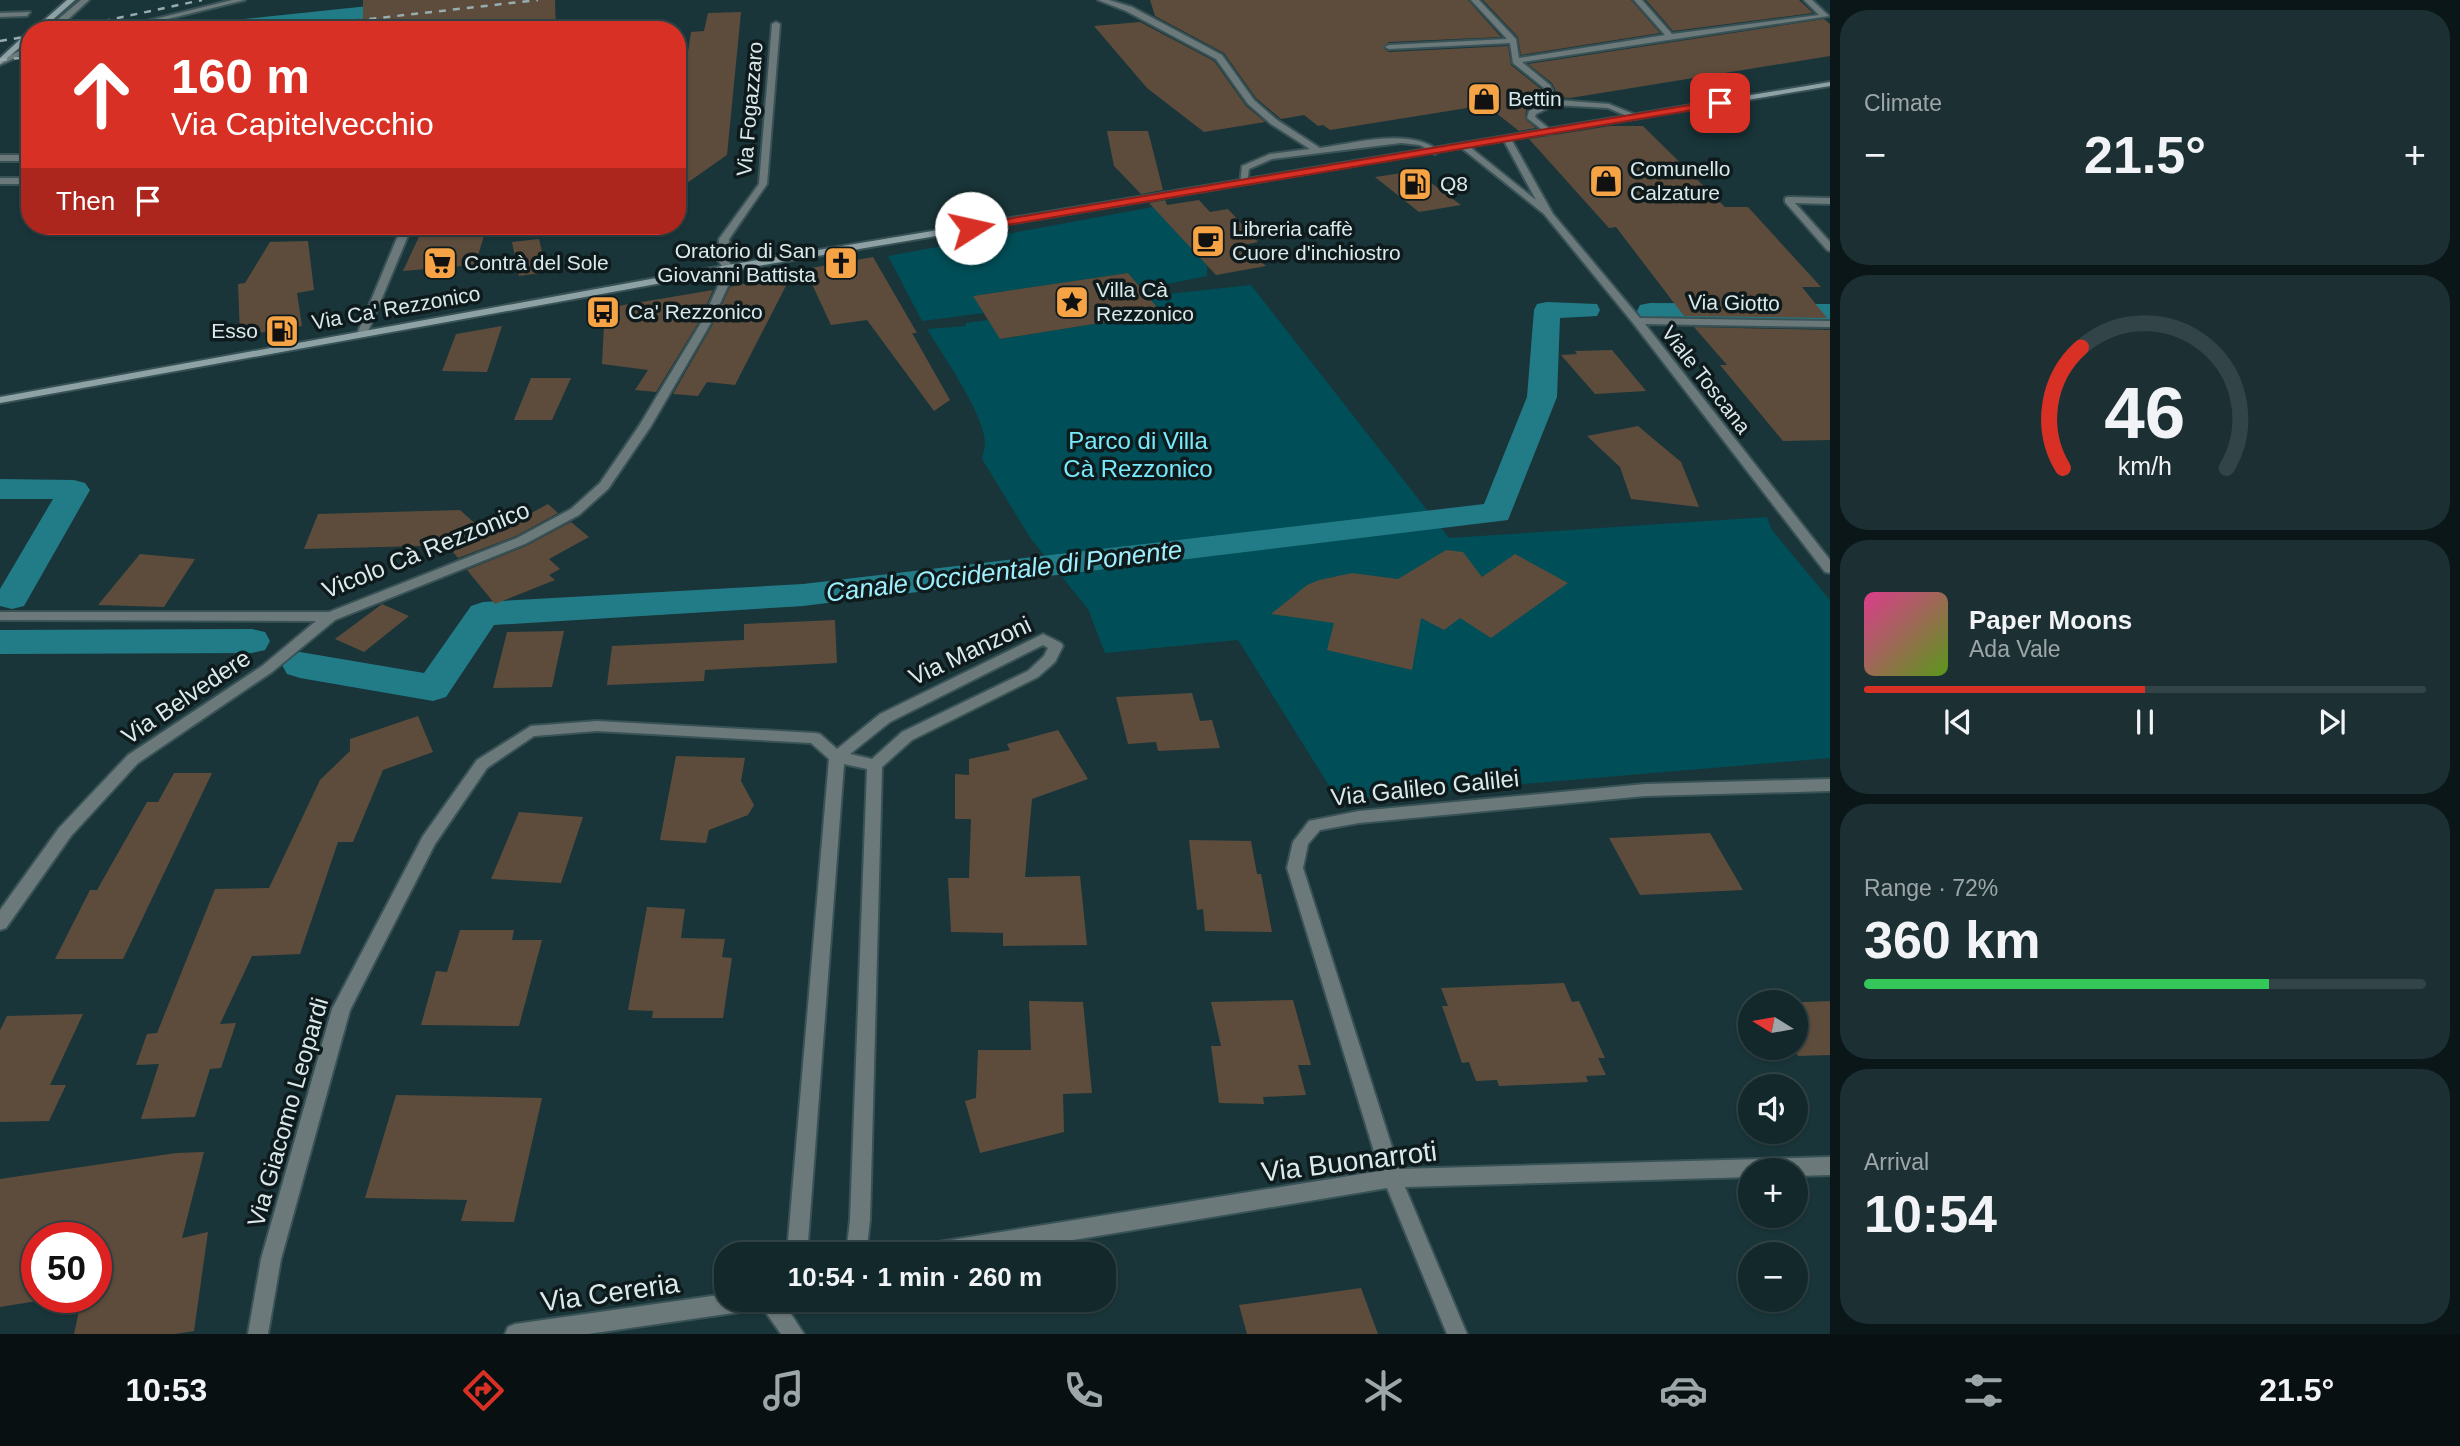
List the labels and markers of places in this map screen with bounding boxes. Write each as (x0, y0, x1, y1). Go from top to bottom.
pin (1690, 73, 1750, 133)
shop icon: Bettin (1465, 80, 1503, 118)
place label: Bettin (1508, 87, 1562, 110)
place label: Comunello Calzature (1630, 157, 1730, 204)
shop icon: Comunello Calzature (1587, 162, 1625, 200)
fuel station icon: Q8 (1396, 165, 1434, 203)
place label: Q8 (1440, 172, 1468, 195)
place label: Libreria caffè Cuore d'inchiostro (1232, 217, 1401, 264)
cafe icon: Libreria caffè Cuore d'inchiostro (1189, 222, 1227, 260)
place label: Oratorio di San Giovanni Battista (657, 239, 816, 286)
supermarket icon: Contrà del Sole (421, 244, 459, 282)
church icon: Oratorio di San Giovanni Battista (822, 244, 860, 282)
place label: Contrà del Sole (464, 251, 609, 274)
place label: Villa Cà Rezzonico (1096, 278, 1194, 325)
place icon: Villa Cà Rezzonico (1053, 283, 1091, 321)
bus stop icon: Ca' Rezzonico (584, 293, 622, 331)
place label: Ca' Rezzonico (628, 300, 763, 323)
fuel station icon: Esso (263, 312, 301, 350)
place label: Esso (211, 319, 258, 342)

